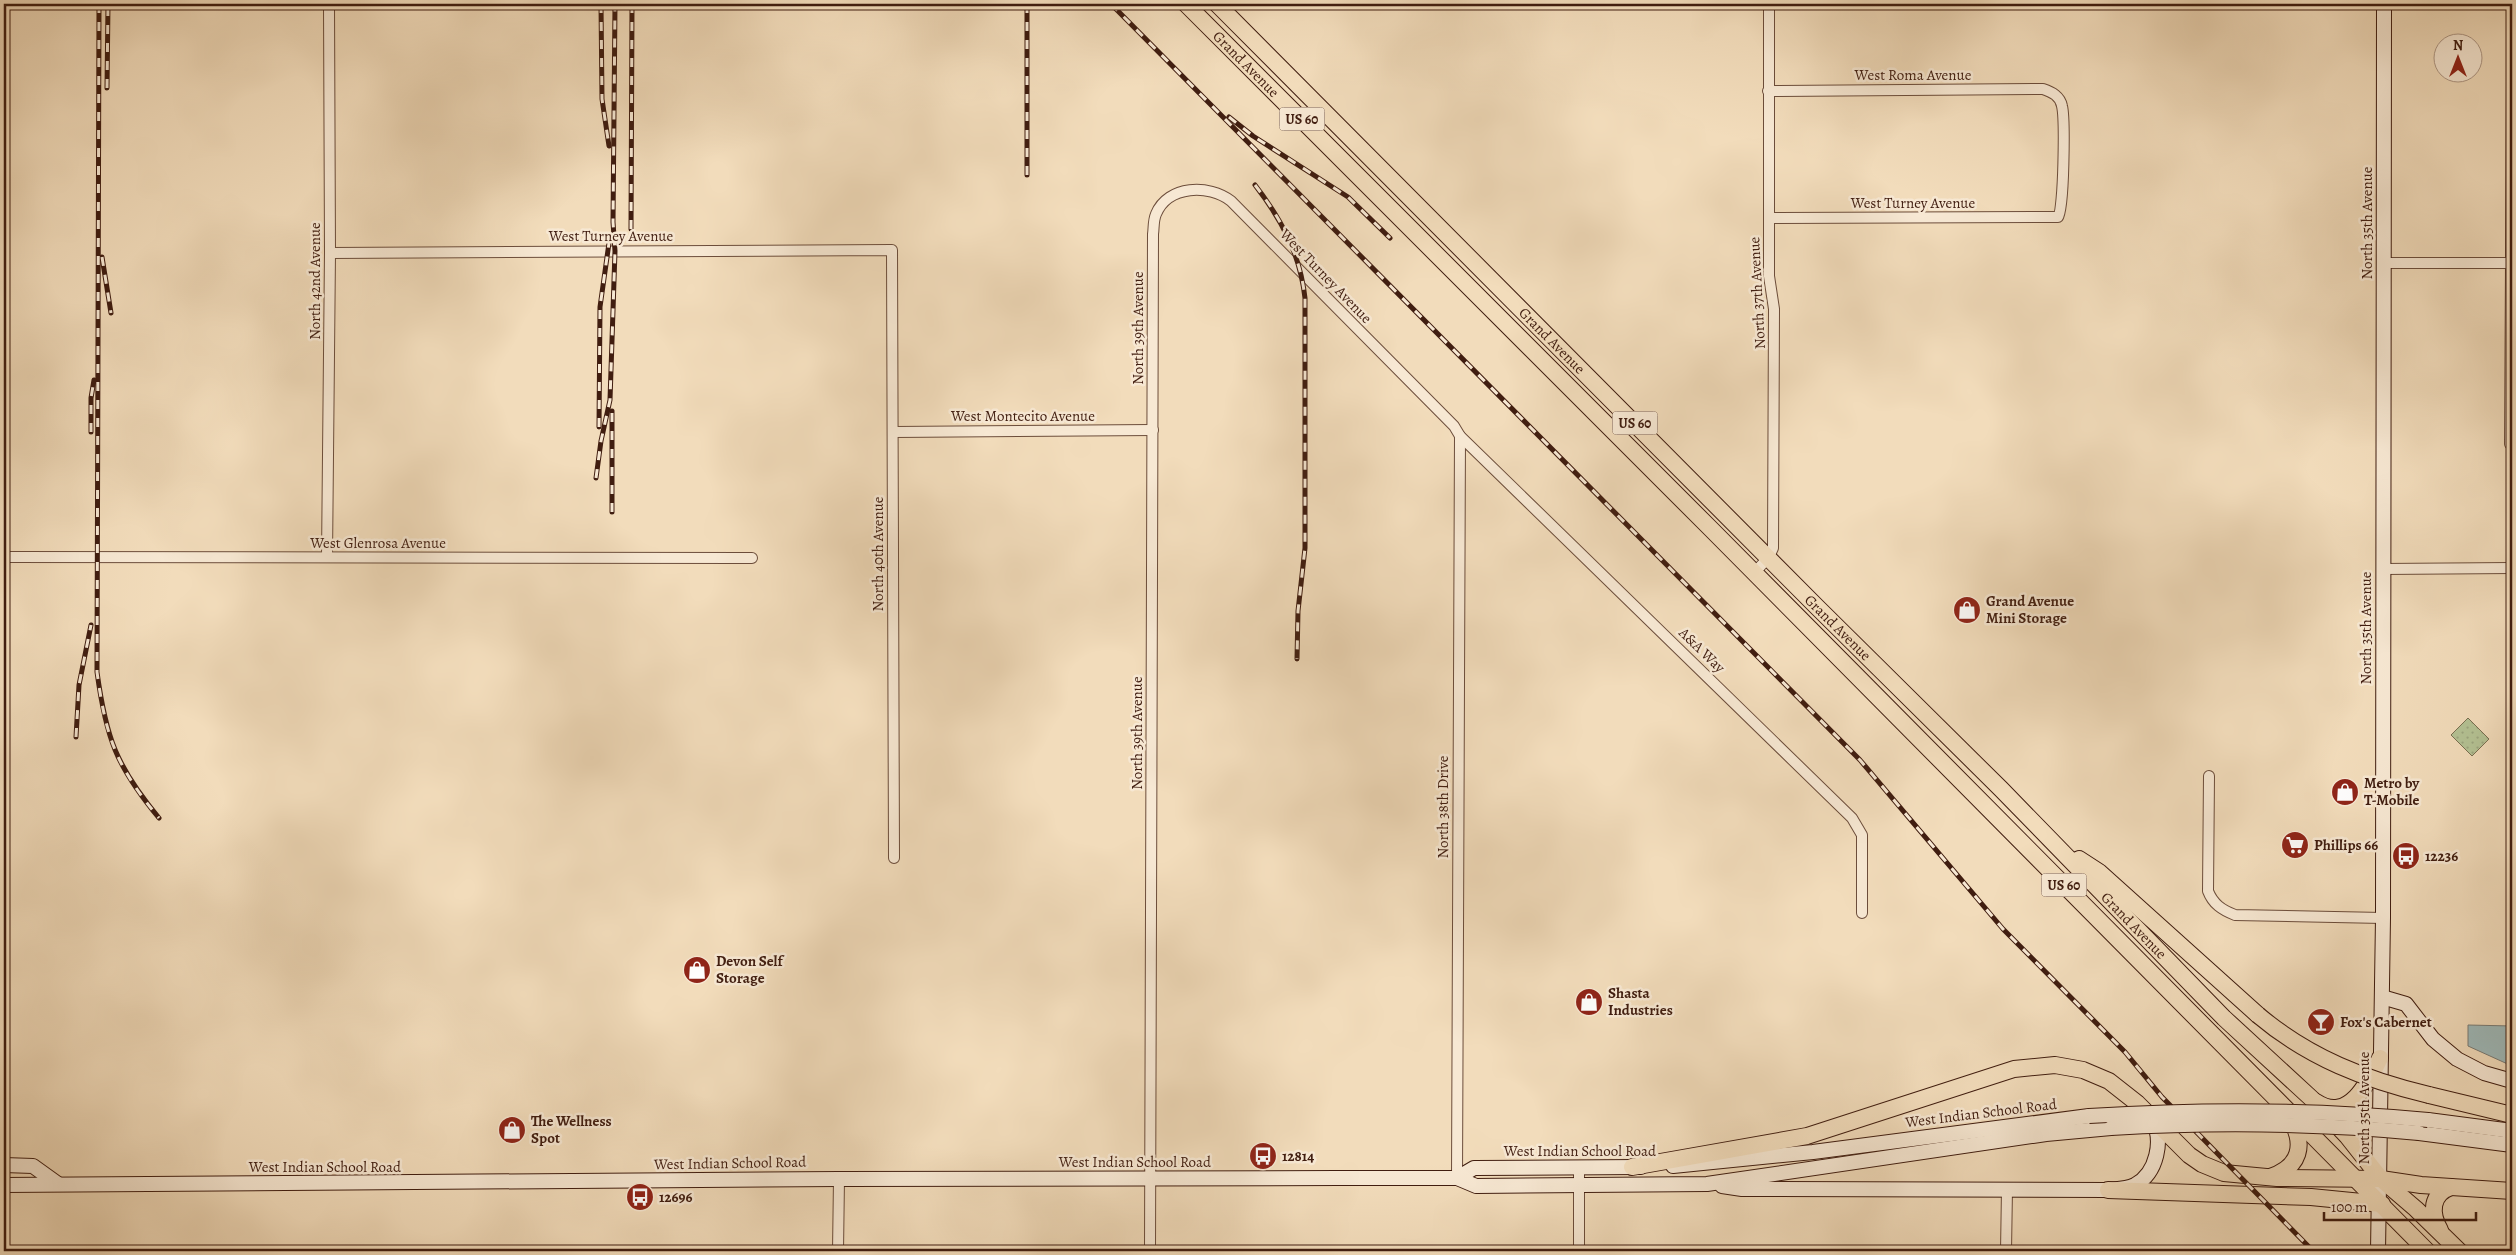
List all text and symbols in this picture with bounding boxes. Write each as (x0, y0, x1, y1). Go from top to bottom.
street label: Grand Avenue (1209, 27, 1284, 102)
north arrow (2434, 32, 2484, 82)
text: N (2453, 36, 2463, 55)
street label: West Roma Avenue (1854, 65, 1972, 85)
road number: US 60 (1280, 108, 1324, 130)
street label: North 35th Avenue (2357, 166, 2377, 279)
street label: West Turney Avenue (1850, 193, 1975, 213)
street label: North 42nd Avenue (305, 222, 325, 340)
street label: West Turney Avenue (1275, 224, 1377, 328)
street label: West Turney Avenue (548, 226, 673, 246)
street label: North 37th Avenue (1744, 236, 1770, 350)
street label: North 39th Avenue (1128, 271, 1148, 385)
street label: Grand Avenue (1514, 303, 1590, 379)
street label: West Montecito Avenue (950, 406, 1095, 426)
road number: US 60 (1612, 412, 1658, 434)
street label: North 40th Avenue (868, 496, 888, 612)
street label: West Glenrosa Avenue (309, 533, 446, 553)
street label: North 35th Avenue (2356, 571, 2376, 684)
street label: Grand Avenue (1800, 590, 1876, 665)
place label: Grand Avenue Mini Storage (1986, 591, 2074, 628)
shop icon: Grand Avenue Mini Storage (1952, 595, 1982, 625)
street label: A&A Way (1674, 622, 1730, 677)
street label: North 39th Avenue (1127, 676, 1147, 790)
street label: North 38th Drive (1433, 755, 1453, 858)
place label: Metro by T-Mobile (2364, 773, 2420, 810)
shop icon: Metro by T-Mobile (2330, 777, 2360, 807)
supermarket icon: Phillips 66 (2280, 830, 2310, 860)
place label: Phillips 66 (2314, 835, 2378, 855)
bus stop icon: 12236 (2391, 841, 2421, 871)
place label: 12236 (2425, 846, 2458, 866)
road number: US 60 (2042, 874, 2086, 896)
street label: Grand Avenue (2097, 888, 2171, 964)
place label: Devon Self Storage (716, 951, 785, 988)
shop icon: Devon Self Storage (682, 955, 712, 985)
place label: Shasta Industries (1608, 983, 1673, 1020)
shop icon: Shasta Industries (1574, 987, 1604, 1017)
bar icon: Fox's Cabernet (2306, 1007, 2336, 1037)
place label: Fox's Cabernet (2340, 1012, 2432, 1032)
street label: North 35th Avenue (2354, 1051, 2374, 1164)
street label: West Indian School Road (1903, 1094, 2059, 1132)
place label: The Wellness Spot (531, 1111, 612, 1148)
shop icon: The Wellness Spot (497, 1115, 527, 1145)
bus stop icon: 12814 (1248, 1141, 1278, 1171)
street label: West Indian School Road (1503, 1141, 1657, 1161)
place label: 12814 (1282, 1146, 1314, 1166)
street label: West Indian School Road (653, 1152, 807, 1174)
street label: West Indian School Road (1058, 1152, 1212, 1172)
street label: West Indian School Road (248, 1157, 402, 1177)
bus stop icon: 12696 (625, 1182, 655, 1212)
place label: 12696 (659, 1187, 693, 1207)
scale bar (2324, 1190, 2476, 1222)
text: 100 m (2331, 1197, 2368, 1217)

